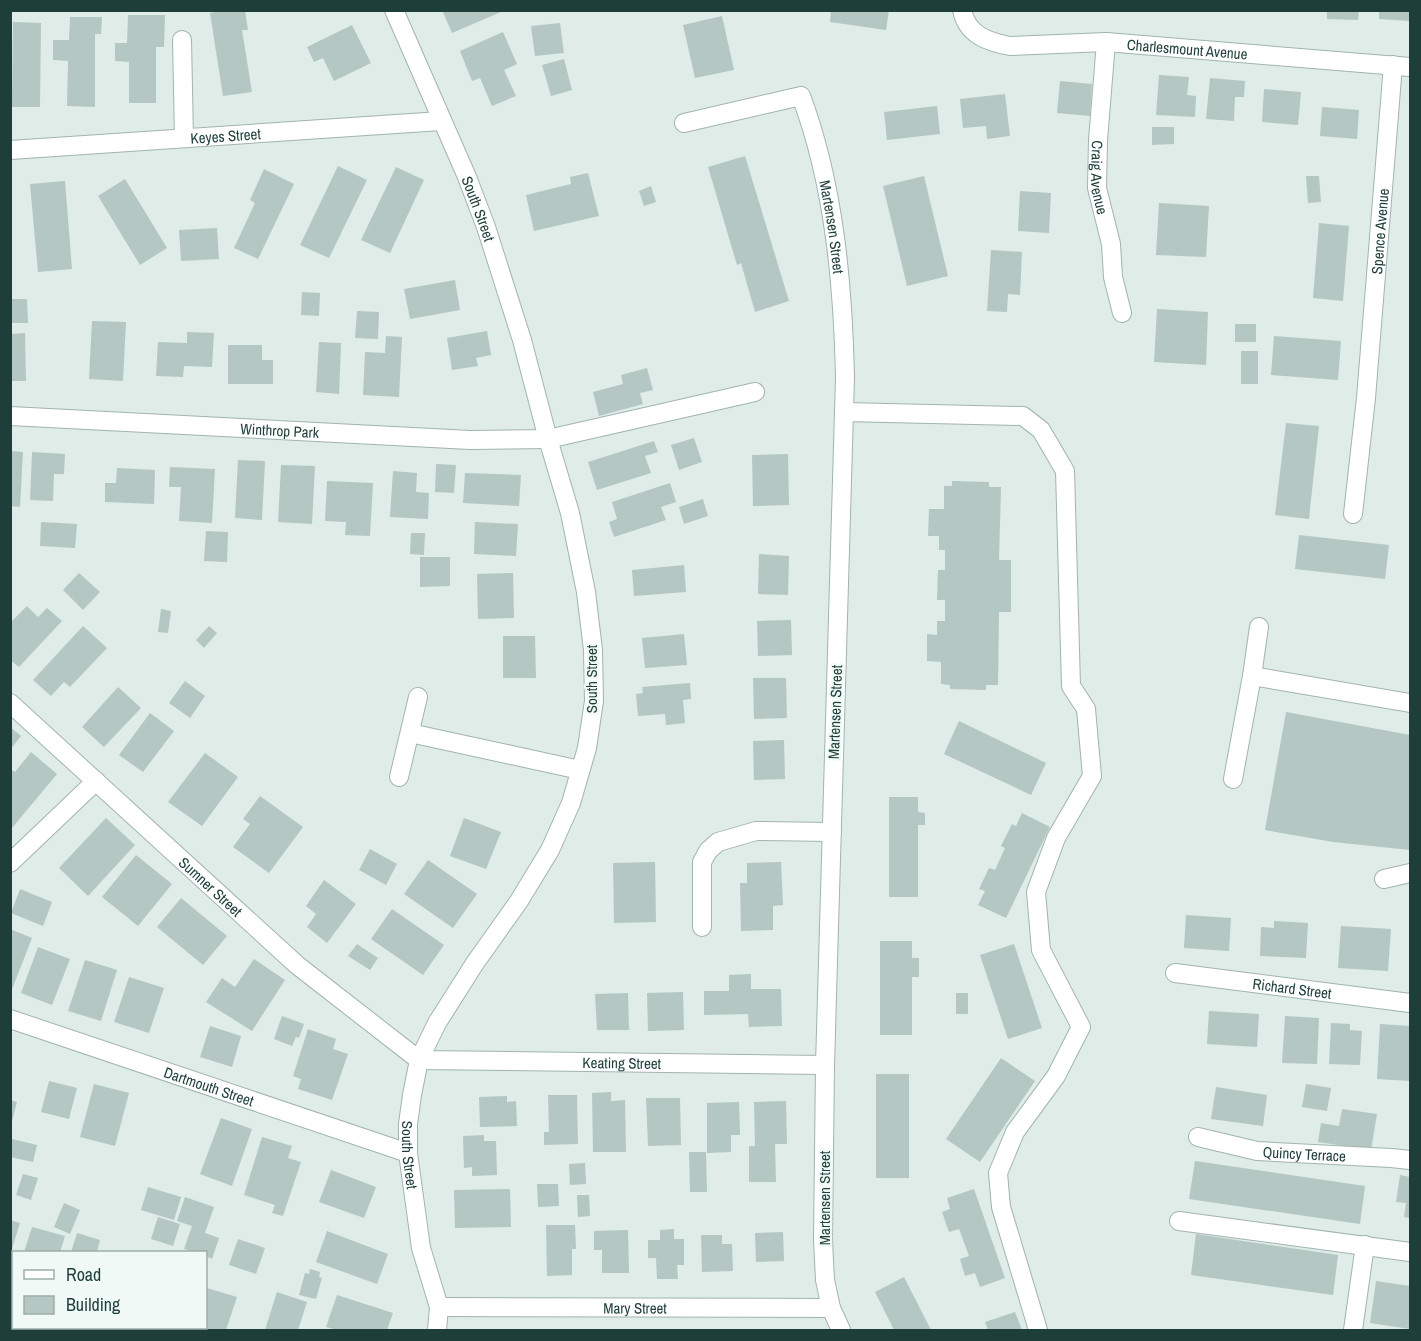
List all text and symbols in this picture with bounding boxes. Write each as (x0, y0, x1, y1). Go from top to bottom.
street label: Charlesmount Avenue (1126, 33, 1249, 64)
street label: Keyes Street (190, 123, 262, 148)
street label: Craig Avenue (1086, 140, 1114, 217)
street label: South Street (457, 173, 501, 245)
street label: Martensen Street (815, 178, 850, 275)
street label: Spence Avenue (1366, 187, 1393, 275)
street label: Winthrop Park (240, 418, 320, 443)
street label: South Street (581, 644, 602, 713)
street label: Martensen Street (823, 664, 847, 760)
street label: Sumner Street (174, 852, 248, 921)
street label: Richard Street (1251, 973, 1333, 1003)
street label: Keating Street (582, 1052, 662, 1073)
street label: Dartmouth Street (161, 1061, 257, 1111)
street label: South Street (398, 1121, 423, 1191)
street label: Quincy Terrace (1262, 1141, 1347, 1166)
street label: Martensen Street (814, 1150, 835, 1245)
legend (12, 1251, 207, 1329)
text: Road (66, 1262, 101, 1287)
text: Building (66, 1292, 121, 1317)
street label: Mary Street (603, 1297, 667, 1318)

